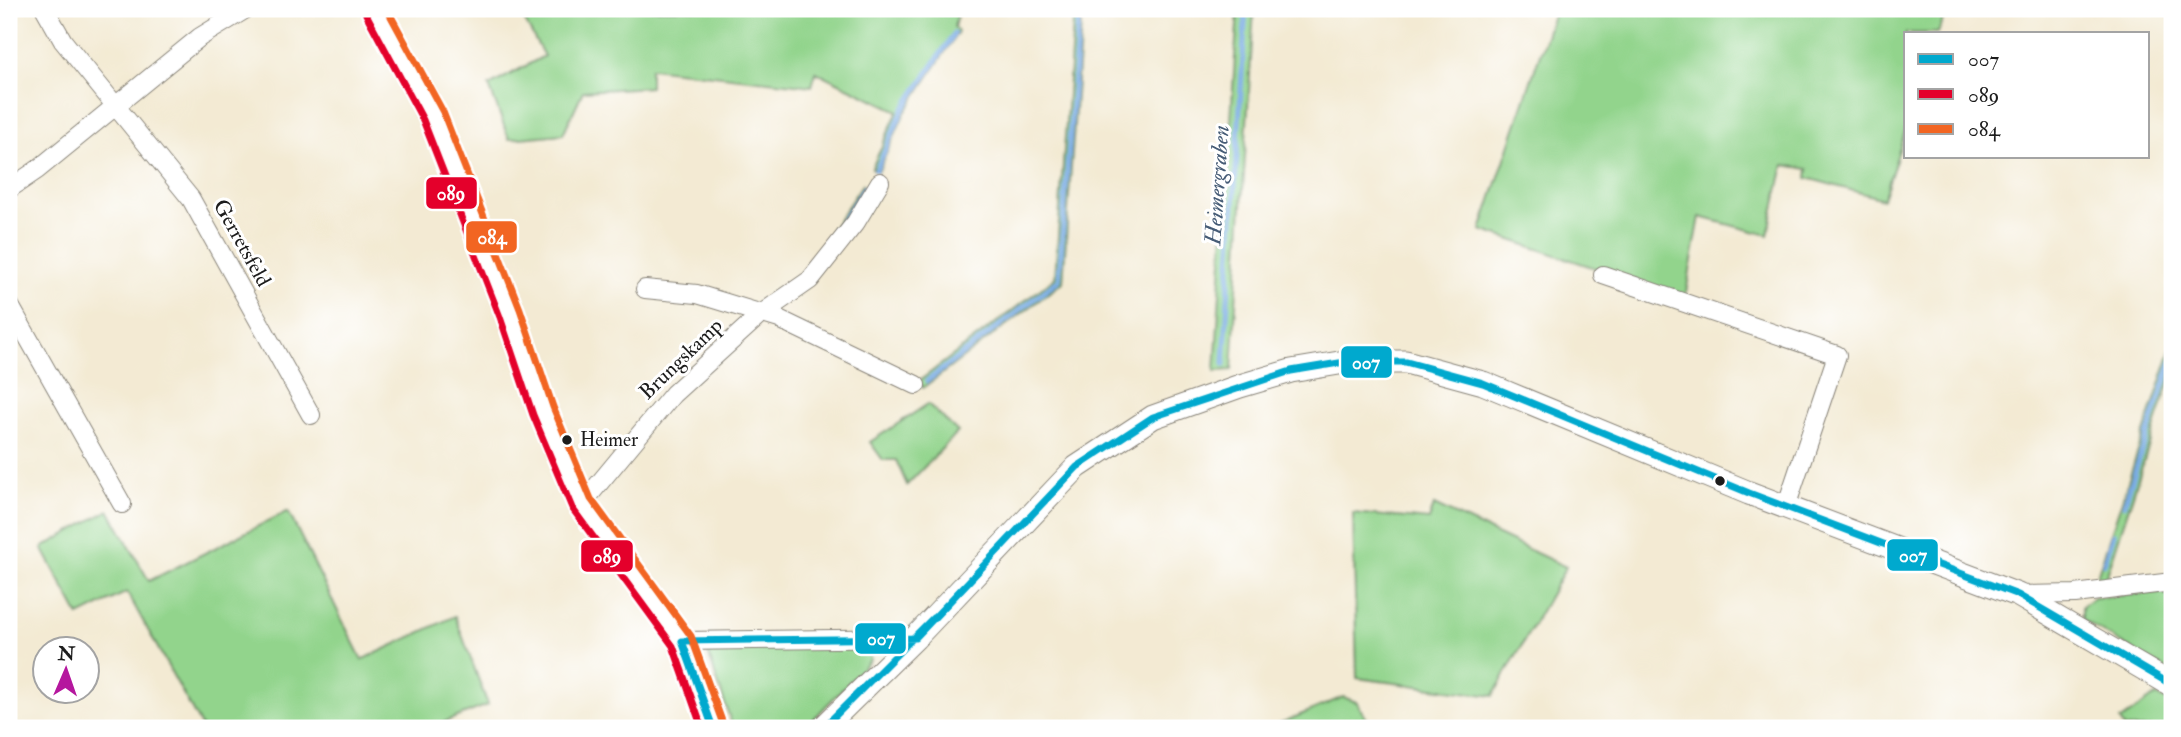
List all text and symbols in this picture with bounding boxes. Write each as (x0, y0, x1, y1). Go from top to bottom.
legend (1904, 32, 2150, 158)
text: 007 (1968, 46, 2000, 73)
text: 089 (1968, 82, 1999, 109)
text: 084 (1968, 116, 2002, 143)
water label: Heimergraben (1198, 124, 1236, 247)
line badge: 089 (425, 176, 478, 210)
text: 089 (437, 182, 465, 206)
street label: Gerretsfeld (207, 195, 277, 292)
line badge: 084 (465, 220, 518, 254)
text: 084 (478, 226, 508, 250)
street label: Brungskamp (633, 312, 729, 406)
line badge: 007 (1340, 345, 1393, 379)
text: 007 (1352, 351, 1380, 375)
place label: Heimer (580, 428, 638, 452)
marker: Heimer (560, 433, 574, 447)
unlabelled marker (1713, 474, 1727, 488)
line badge: 007 (1886, 538, 1939, 572)
line badge: 089 (580, 539, 634, 573)
text: 007 (1899, 544, 1927, 568)
text: 089 (593, 545, 621, 569)
line badge: 007 (854, 622, 907, 655)
text: 007 (867, 627, 895, 651)
north arrow (32, 636, 102, 706)
text: N (57, 642, 76, 666)

